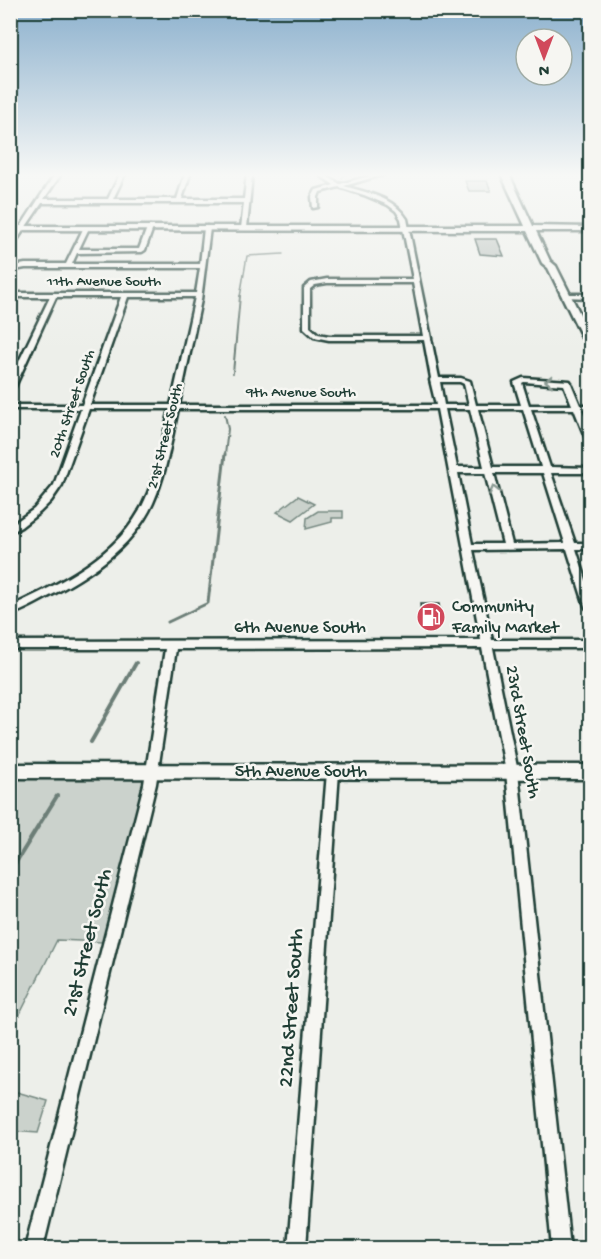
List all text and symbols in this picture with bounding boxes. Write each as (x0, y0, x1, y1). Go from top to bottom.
north arrow (514, 27, 574, 87)
text: N (538, 59, 549, 78)
street label: 11th Avenue South (46, 273, 161, 291)
street label: 20th Street South (46, 348, 100, 460)
one-way arrow (545, 374, 554, 387)
street label: 21st Street South (144, 381, 188, 491)
street label: 9th Avenue South (245, 384, 356, 402)
one-way arrow (488, 485, 501, 495)
place label: Community Family Market (451, 597, 560, 639)
fuel station icon: Community Family Market (415, 601, 447, 633)
street label: 6th Avenue South (234, 618, 366, 639)
street label: 23rd Street South (500, 664, 544, 801)
street label: 5th Avenue South (235, 762, 367, 783)
street label: 21st Street South (59, 867, 119, 1019)
street label: 22nd Street South (275, 928, 311, 1088)

